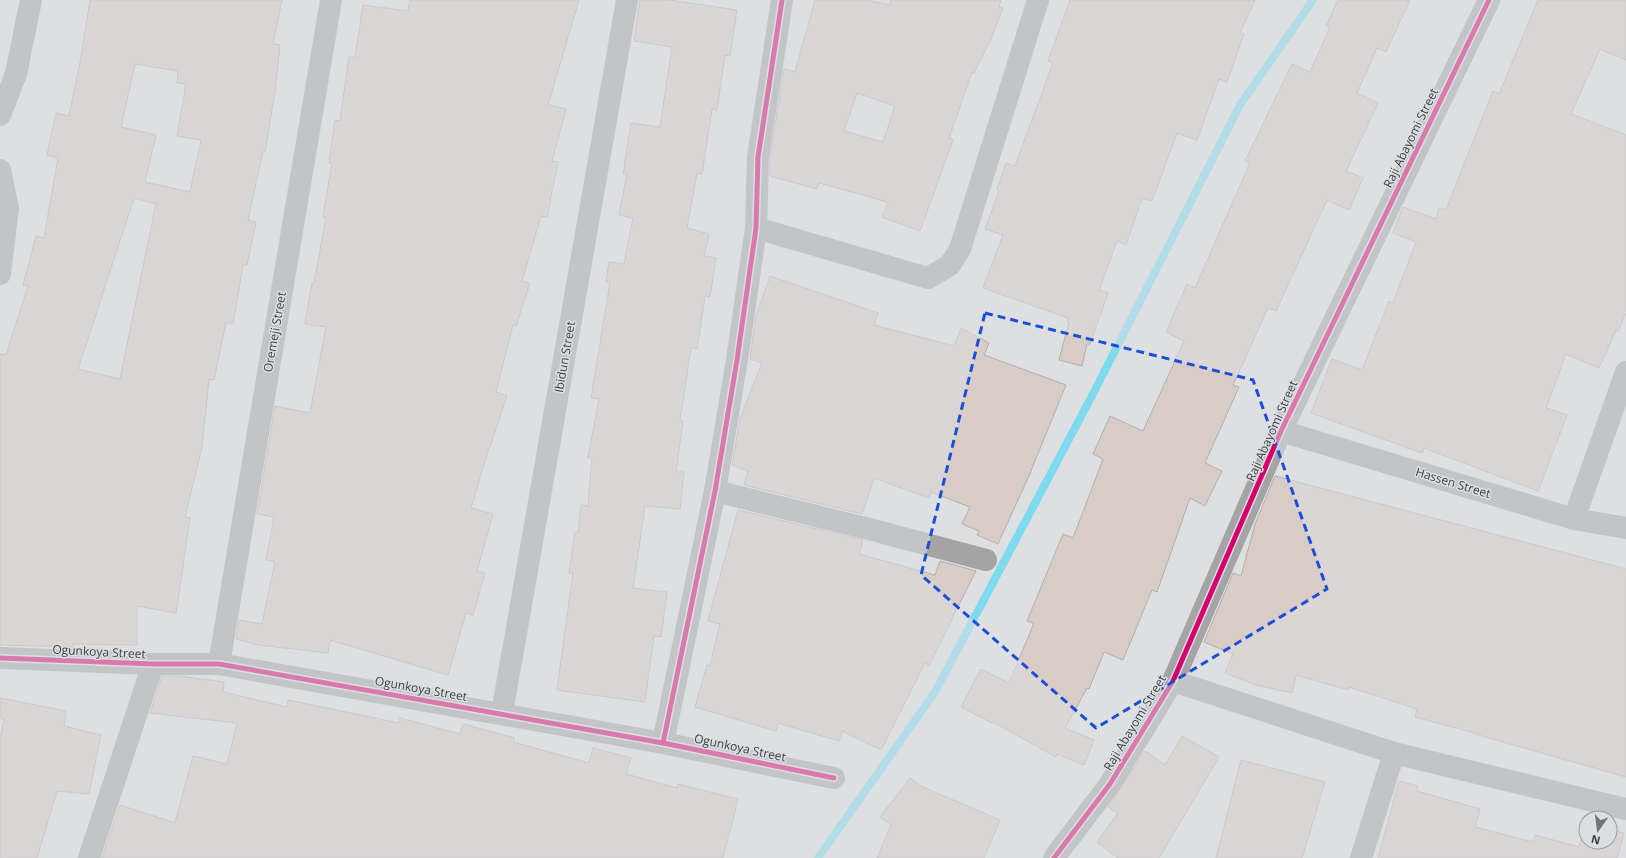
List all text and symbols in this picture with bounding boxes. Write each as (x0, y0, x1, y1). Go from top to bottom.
street label: Raji Abayomi Street (1379, 85, 1442, 190)
street label: Oremeji Street (259, 290, 290, 374)
street label: Ibidun Street (550, 320, 579, 394)
street label: Raji Abayomi Street (1242, 378, 1301, 484)
street label: Hassen Street (1414, 463, 1493, 502)
street label: Ogunkoya Street (52, 641, 146, 662)
street label: Ogunkoya Street (374, 672, 469, 705)
street label: Raji Abayomi Street (1099, 672, 1170, 774)
street label: Ogunkoya Street (693, 729, 788, 766)
north arrow (1578, 810, 1618, 850)
text: N (1589, 832, 1602, 849)

